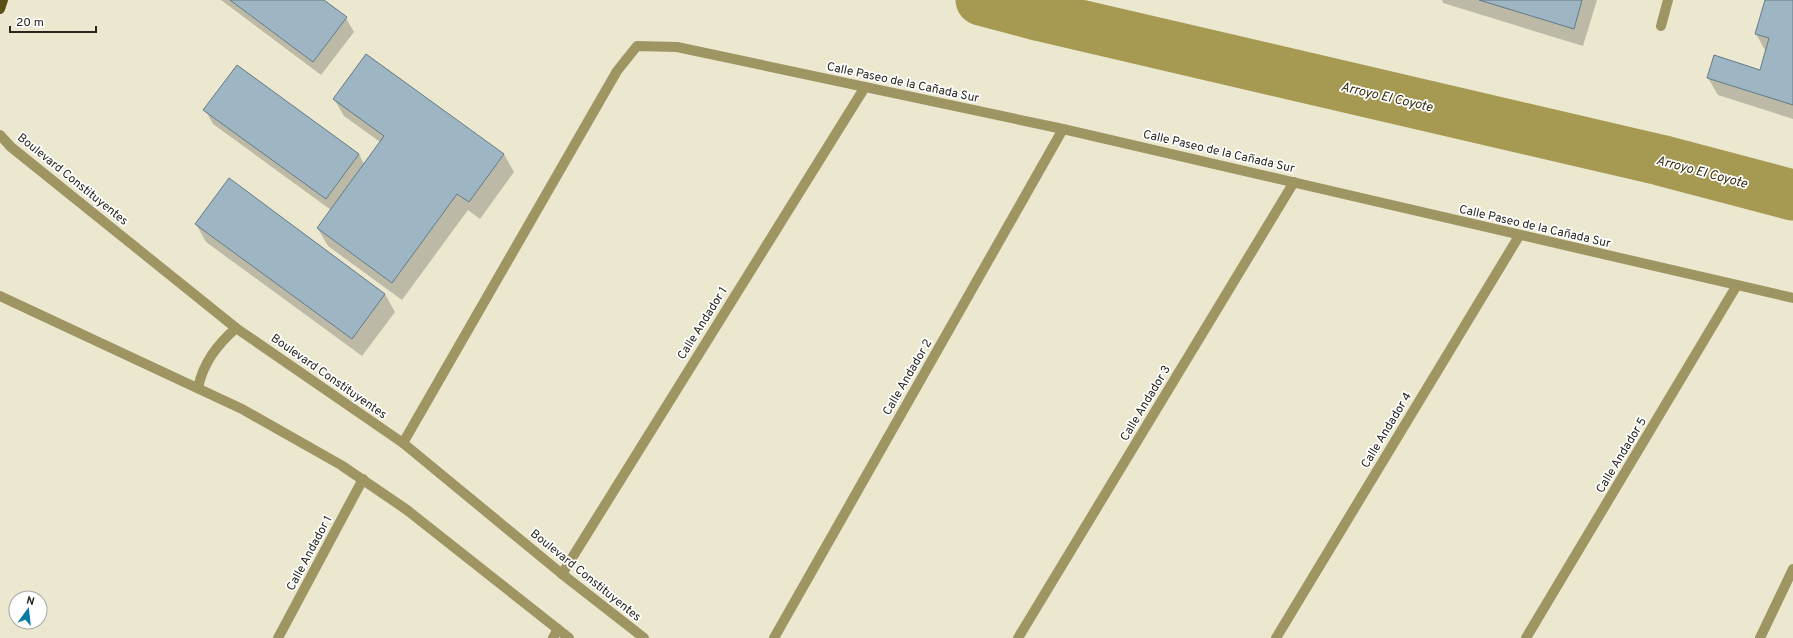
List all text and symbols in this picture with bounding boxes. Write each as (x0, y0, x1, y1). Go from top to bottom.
scale bar (10, 8, 96, 34)
text: 20 m (16, 15, 44, 31)
street label: Calle Paseo de la Cañada Sur (825, 59, 981, 107)
water label: Arroyo El Coyote (1339, 80, 1434, 116)
street label: Calle Paseo de la Cañada Sur (1141, 127, 1297, 177)
street label: Boulevard Constituyentes (14, 130, 131, 229)
water label: Arroyo El Coyote (1654, 153, 1749, 193)
street label: Calle Paseo de la Cañada Sur (1457, 202, 1613, 252)
street label: Calle Andador 1 (674, 284, 732, 363)
street label: Boulevard Constituyentes (267, 331, 390, 423)
street label: Calle Andador 2 (880, 336, 936, 419)
street label: Calle Andador 3 (1117, 363, 1175, 444)
street label: Calle Andador 4 (1358, 390, 1416, 471)
street label: Calle Andador 5 (1593, 415, 1651, 496)
street label: Calle Andador 1 (283, 513, 336, 594)
street label: Boulevard Constituyentes (527, 526, 644, 625)
north arrow (8, 590, 48, 630)
text: N (25, 594, 36, 609)

